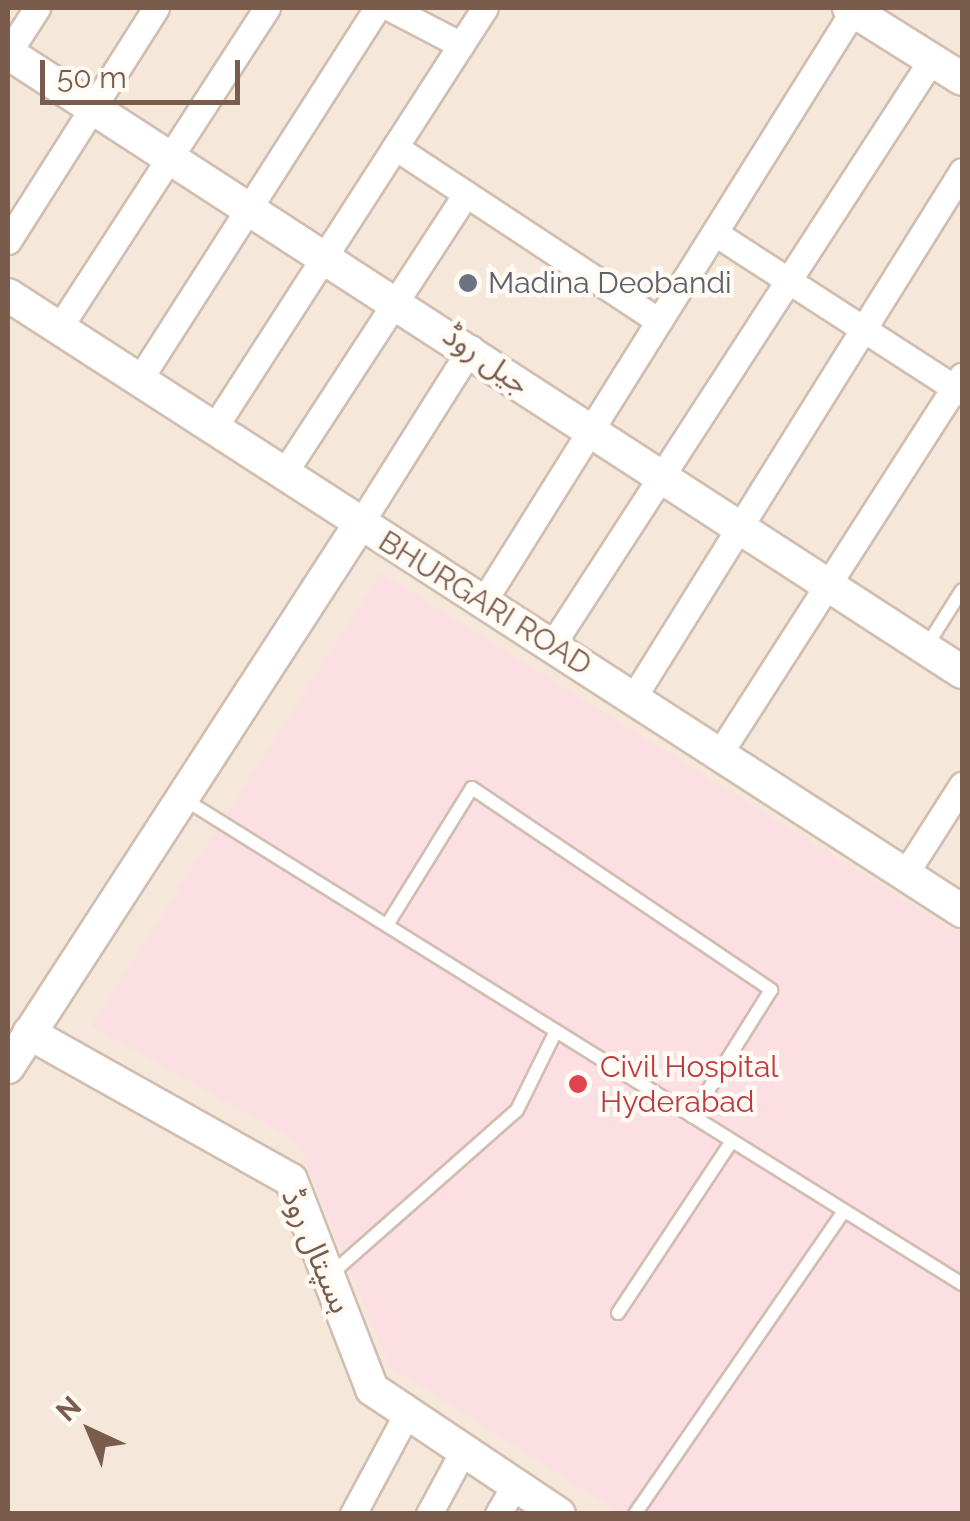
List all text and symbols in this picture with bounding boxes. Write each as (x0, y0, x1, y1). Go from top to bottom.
scale bar (45, 40, 245, 102)
text: 50 m (57, 60, 127, 95)
place label: Madina Deobandi (488, 265, 732, 301)
marker: Madina Deobandi (457, 272, 479, 294)
street label: جیل روڈ (436, 317, 536, 403)
street label: BHURGARI ROAD (372, 523, 598, 683)
place label: Civil Hospital Hyderabad (600, 1049, 779, 1120)
marker: Civil Hospital Hyderabad (565, 1071, 591, 1097)
street label: ہسپتال روڈ (274, 1183, 358, 1319)
north arrow (40, 1381, 140, 1481)
text: N (50, 1390, 88, 1428)

